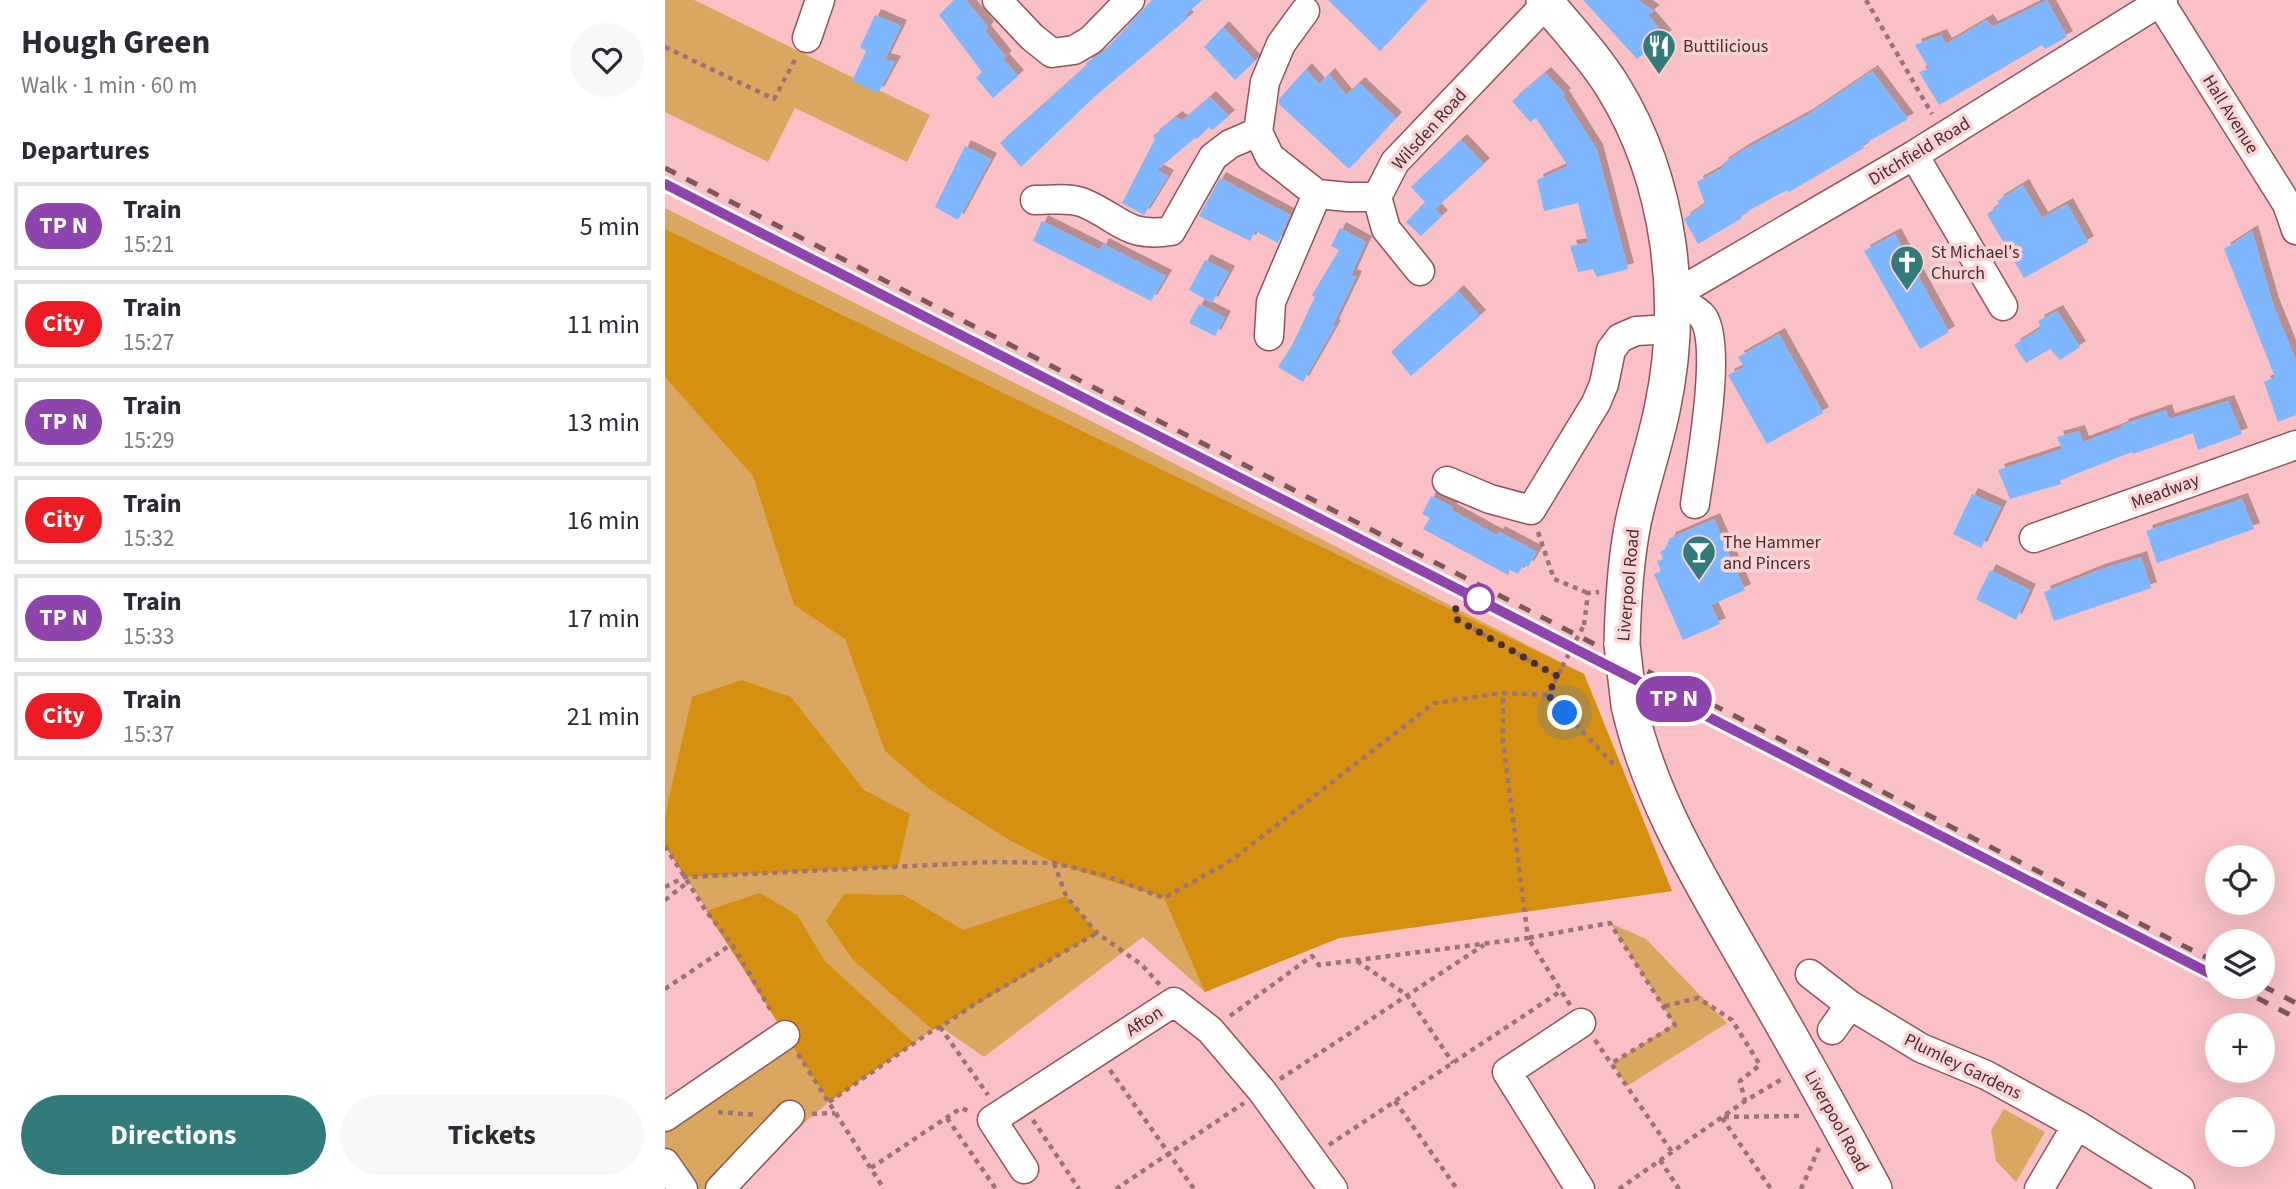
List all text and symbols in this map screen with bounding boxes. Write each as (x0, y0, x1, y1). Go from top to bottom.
text: Hough Green (21, 19, 210, 66)
button: heart (570, 23, 644, 97)
restaurant icon: Buttilicious (1640, 27, 1678, 76)
place label: Buttilicious (1683, 34, 1768, 59)
text: Walk · 1 min · 60 m (21, 69, 197, 102)
street label: Hall Avenue (2196, 70, 2265, 159)
street label: Wilsden Road (1386, 83, 1473, 175)
street label: Ditchfield Road (1864, 111, 1975, 192)
text: Departures (21, 132, 149, 169)
text: Train (123, 191, 182, 228)
text: TP N (39, 208, 88, 243)
text: 5 min (580, 208, 640, 245)
text: 15:21 (123, 228, 174, 261)
place label: St Michael's Church (1931, 240, 2020, 286)
church icon: St Michael's Church (1888, 243, 1926, 292)
text: Train (123, 289, 182, 326)
text: City (42, 306, 85, 341)
text: 11 min (567, 306, 640, 343)
text: 15:27 (123, 326, 174, 359)
text: Train (123, 387, 182, 424)
text: TP N (39, 404, 88, 439)
text: 13 min (567, 404, 640, 441)
text: 15:29 (123, 424, 174, 457)
street label: Meadway (2127, 467, 2203, 515)
text: Train (123, 485, 182, 522)
text: City (42, 502, 85, 537)
text: 16 min (567, 502, 640, 539)
text: 15:32 (123, 522, 174, 555)
street label: Liverpool Road (1611, 528, 1646, 642)
place label: The Hammer and Pincers (1723, 530, 1822, 576)
bar icon: The Hammer and Pincers (1680, 533, 1718, 582)
text: Train (123, 583, 182, 620)
unlabelled marker (1464, 584, 1494, 614)
text: TP N (39, 600, 88, 635)
text: 17 min (567, 600, 640, 637)
text: 15:33 (123, 620, 174, 653)
line badge: TP N (1625, 676, 1723, 722)
text: Train (123, 681, 182, 718)
text: TP N (1650, 681, 1698, 716)
your location (1547, 695, 1582, 730)
text: City (42, 698, 85, 733)
text: 21 min (567, 698, 640, 735)
text: 15:37 (123, 718, 174, 751)
map controls (2205, 845, 2275, 1167)
button: locate (2205, 845, 2275, 915)
button: layers (2205, 929, 2275, 999)
street label: Afton (1121, 1000, 1168, 1043)
button: + (2205, 1013, 2275, 1083)
street label: Plumley Gardens (1900, 1027, 2026, 1106)
street label: Liverpool Road (1798, 1066, 1875, 1177)
button: Directions (21, 1095, 326, 1175)
button: Tickets (340, 1095, 644, 1175)
button: − (2205, 1097, 2275, 1167)

